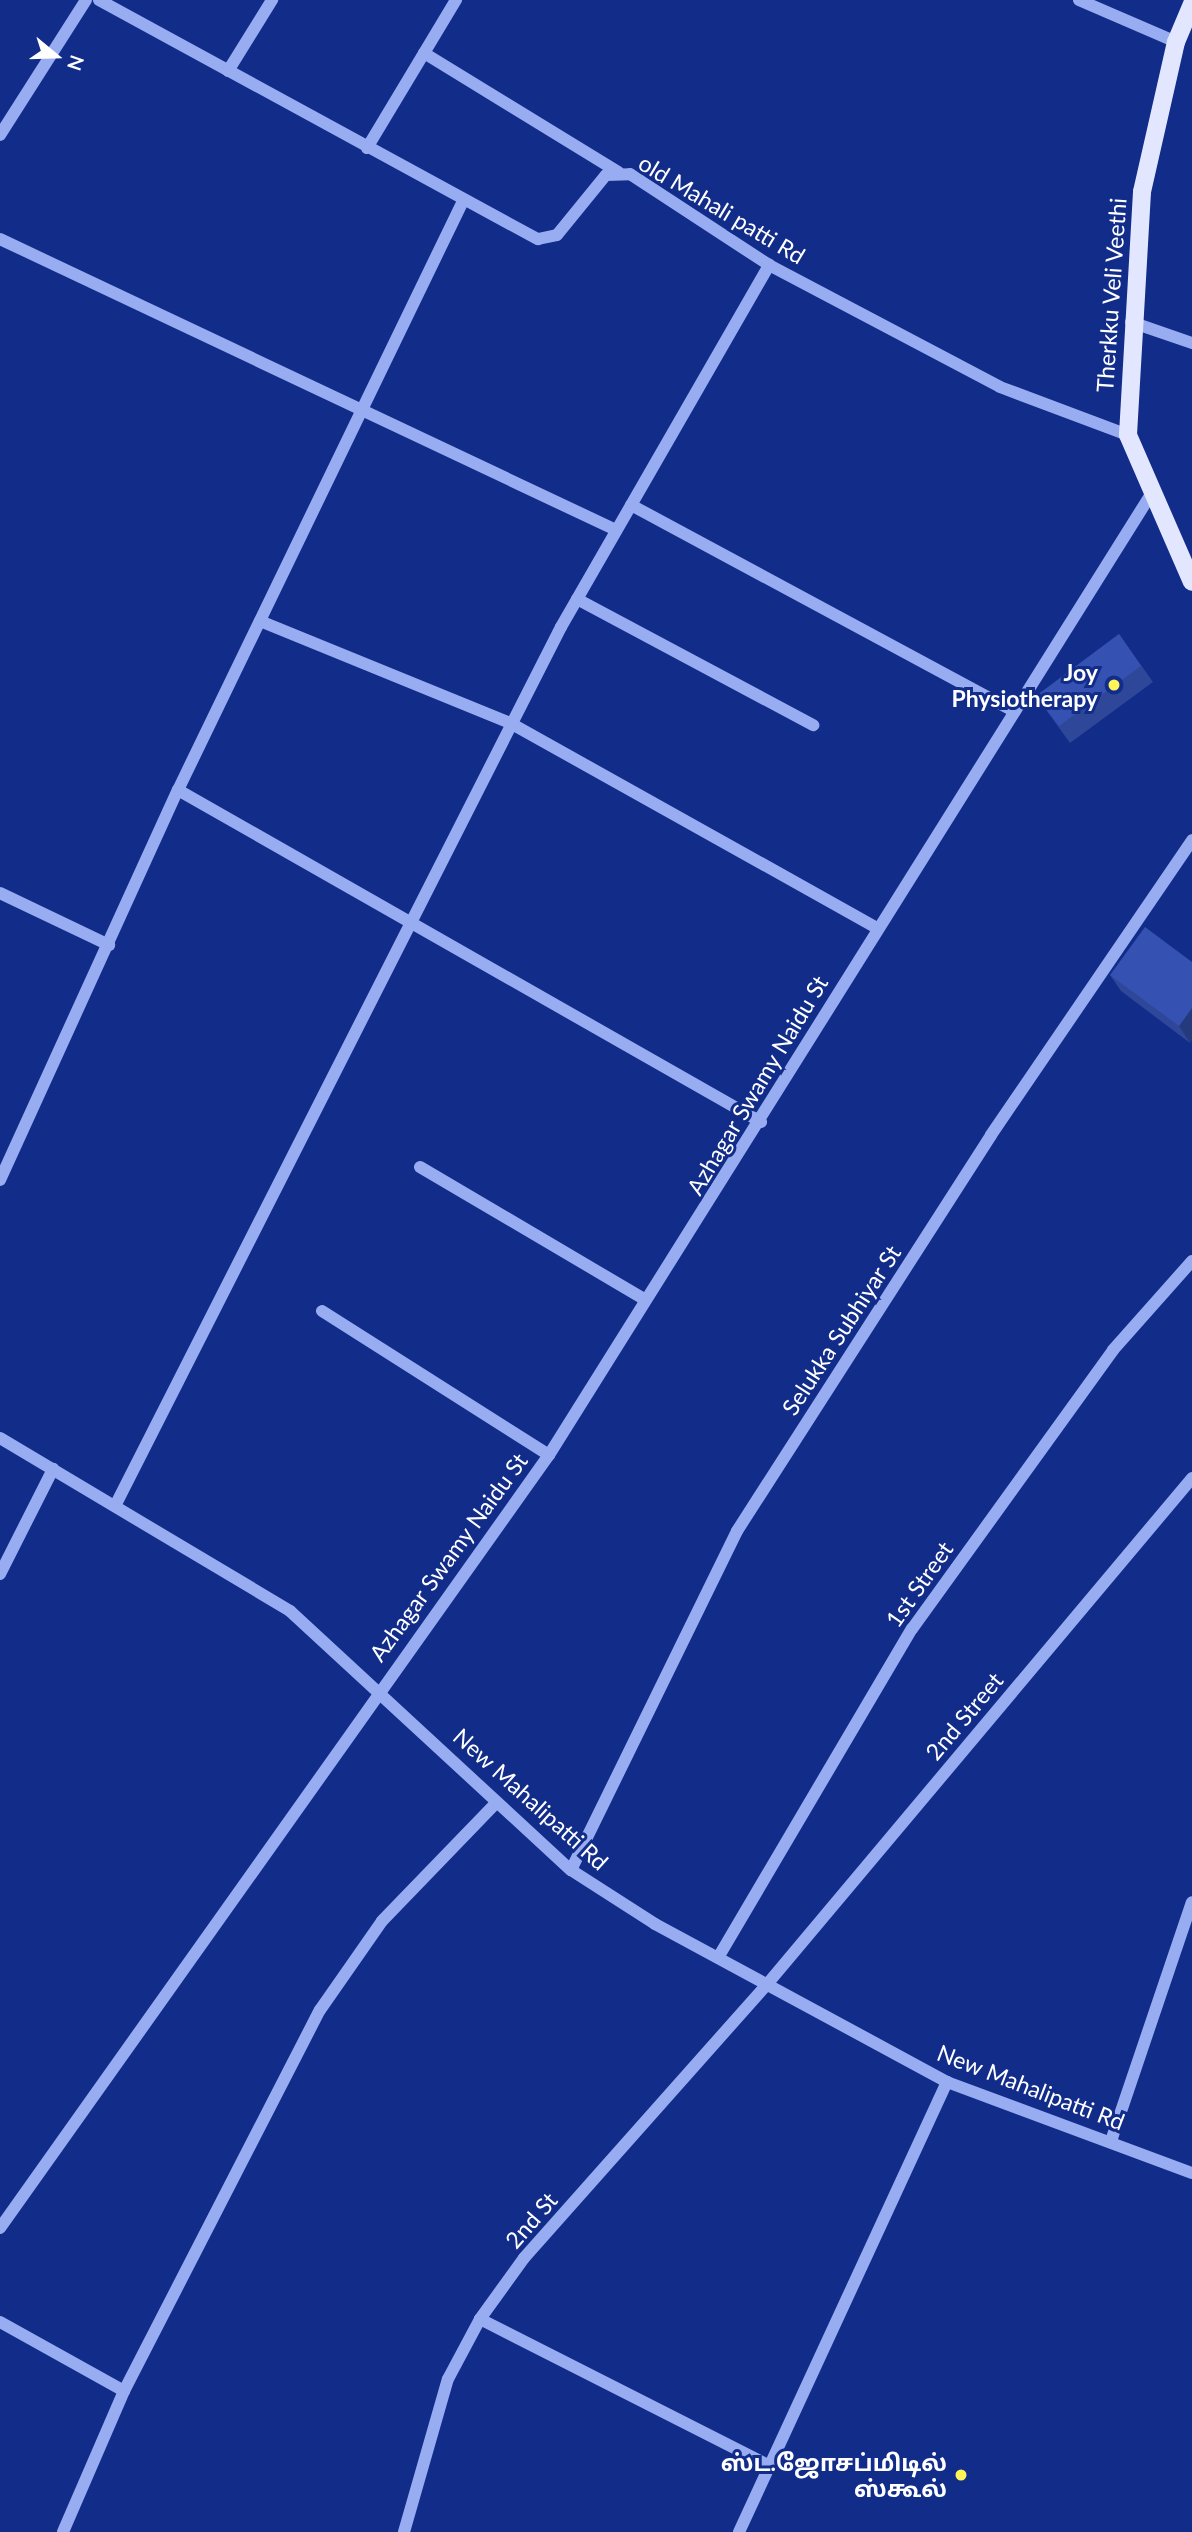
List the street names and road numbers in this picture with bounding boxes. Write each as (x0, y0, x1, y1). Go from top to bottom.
street label: old Mahali patti Rd (634, 149, 810, 269)
street label: Therkku Veli Veethi (1090, 196, 1132, 394)
street label: Azhagar Swamy Naidu St (680, 970, 834, 1200)
street label: Selukka Subhiyar St (776, 1240, 906, 1420)
street label: Azhagar Swamy Naidu St (363, 1447, 533, 1667)
street label: 1st Street (880, 1536, 958, 1632)
street label: 2nd Street (920, 1667, 1008, 1765)
street label: New Mahalipatti Rd (448, 1722, 614, 1876)
street label: New Mahalipatti Rd (933, 2038, 1129, 2136)
street label: 2nd St (499, 2186, 563, 2254)

